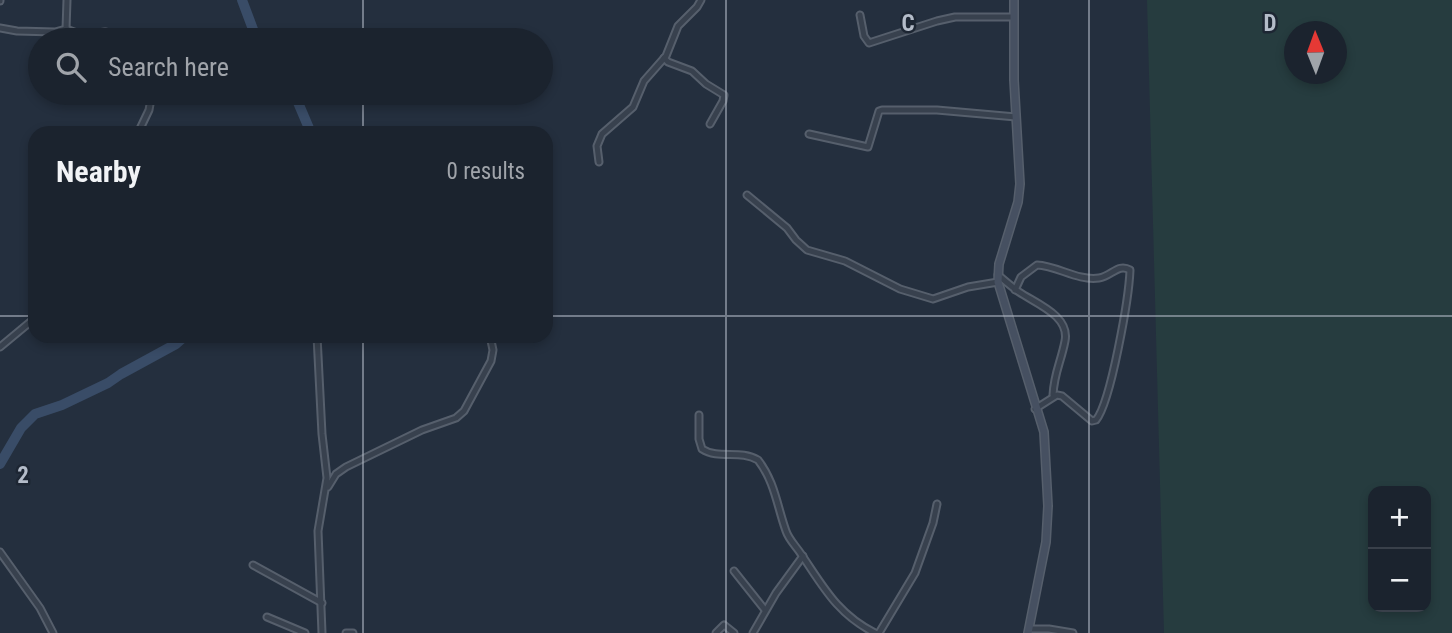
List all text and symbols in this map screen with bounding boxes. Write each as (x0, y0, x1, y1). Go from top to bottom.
text: C (901, 10, 915, 37)
text: D (1264, 10, 1277, 37)
north arrow (1284, 21, 1347, 84)
search box (28, 28, 553, 105)
icon: search (52, 48, 90, 86)
text: Search here (108, 52, 229, 82)
text: Nearby (56, 154, 141, 189)
text: 0 results (447, 158, 525, 185)
text: 2 (17, 462, 29, 489)
map controls (1368, 486, 1431, 612)
button: + (1368, 486, 1431, 549)
button: − (1368, 549, 1431, 612)

